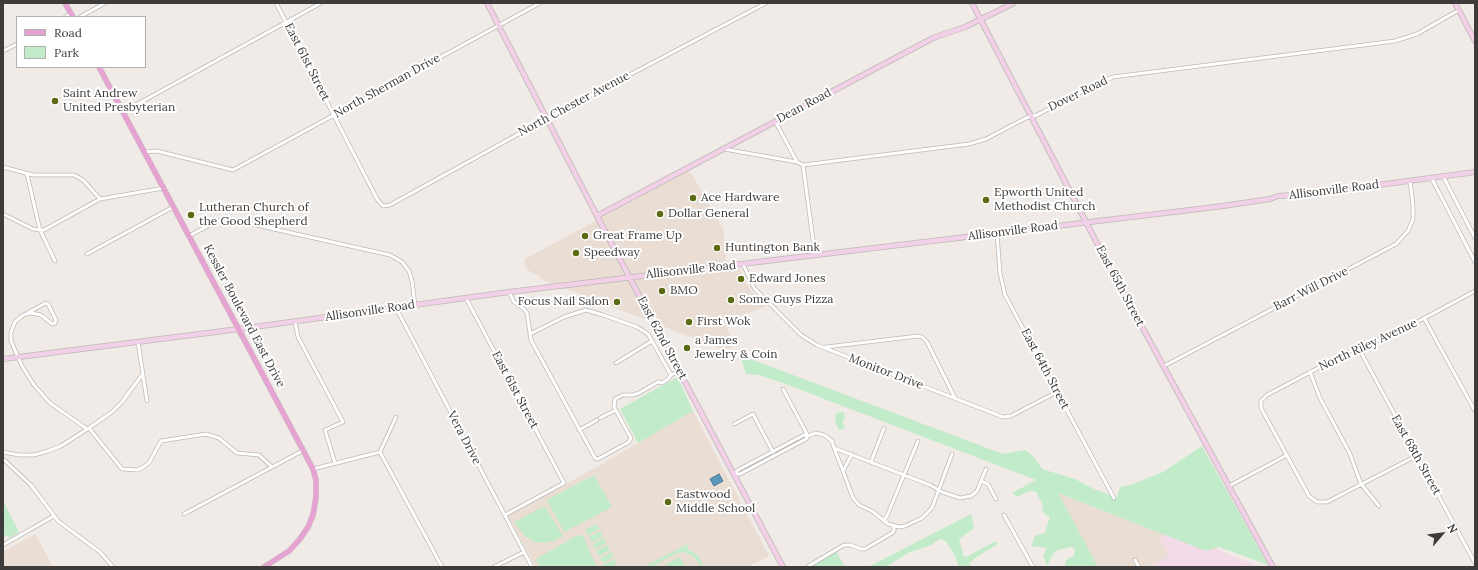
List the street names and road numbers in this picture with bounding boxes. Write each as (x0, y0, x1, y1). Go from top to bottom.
street label: East 61st Street (281, 21, 333, 103)
street label: North Sherman Drive (331, 51, 443, 121)
street label: North Chester Avenue (516, 68, 632, 140)
street label: Dover Road (1046, 73, 1110, 115)
street label: Dean Road (774, 86, 834, 126)
street label: Allisonville Road (1288, 177, 1380, 203)
street label: Allisonville Road (967, 218, 1059, 244)
street label: Kessler Boulevard East Drive (200, 242, 288, 390)
street label: East 65th Street (1093, 243, 1147, 329)
street label: Allisonville Road (645, 258, 737, 282)
street label: Barr Will Drive (1271, 264, 1351, 314)
street label: East 62nd Street (634, 294, 690, 382)
street label: Allisonville Road (324, 298, 416, 324)
street label: North Riley Avenue (1316, 316, 1420, 374)
street label: East 64th Street (1018, 326, 1072, 412)
street label: East 61st Street (489, 349, 541, 431)
street label: Monitor Drive (847, 351, 925, 393)
street label: Vera Drive (444, 409, 484, 467)
street label: East 68th Street (1388, 412, 1444, 498)

